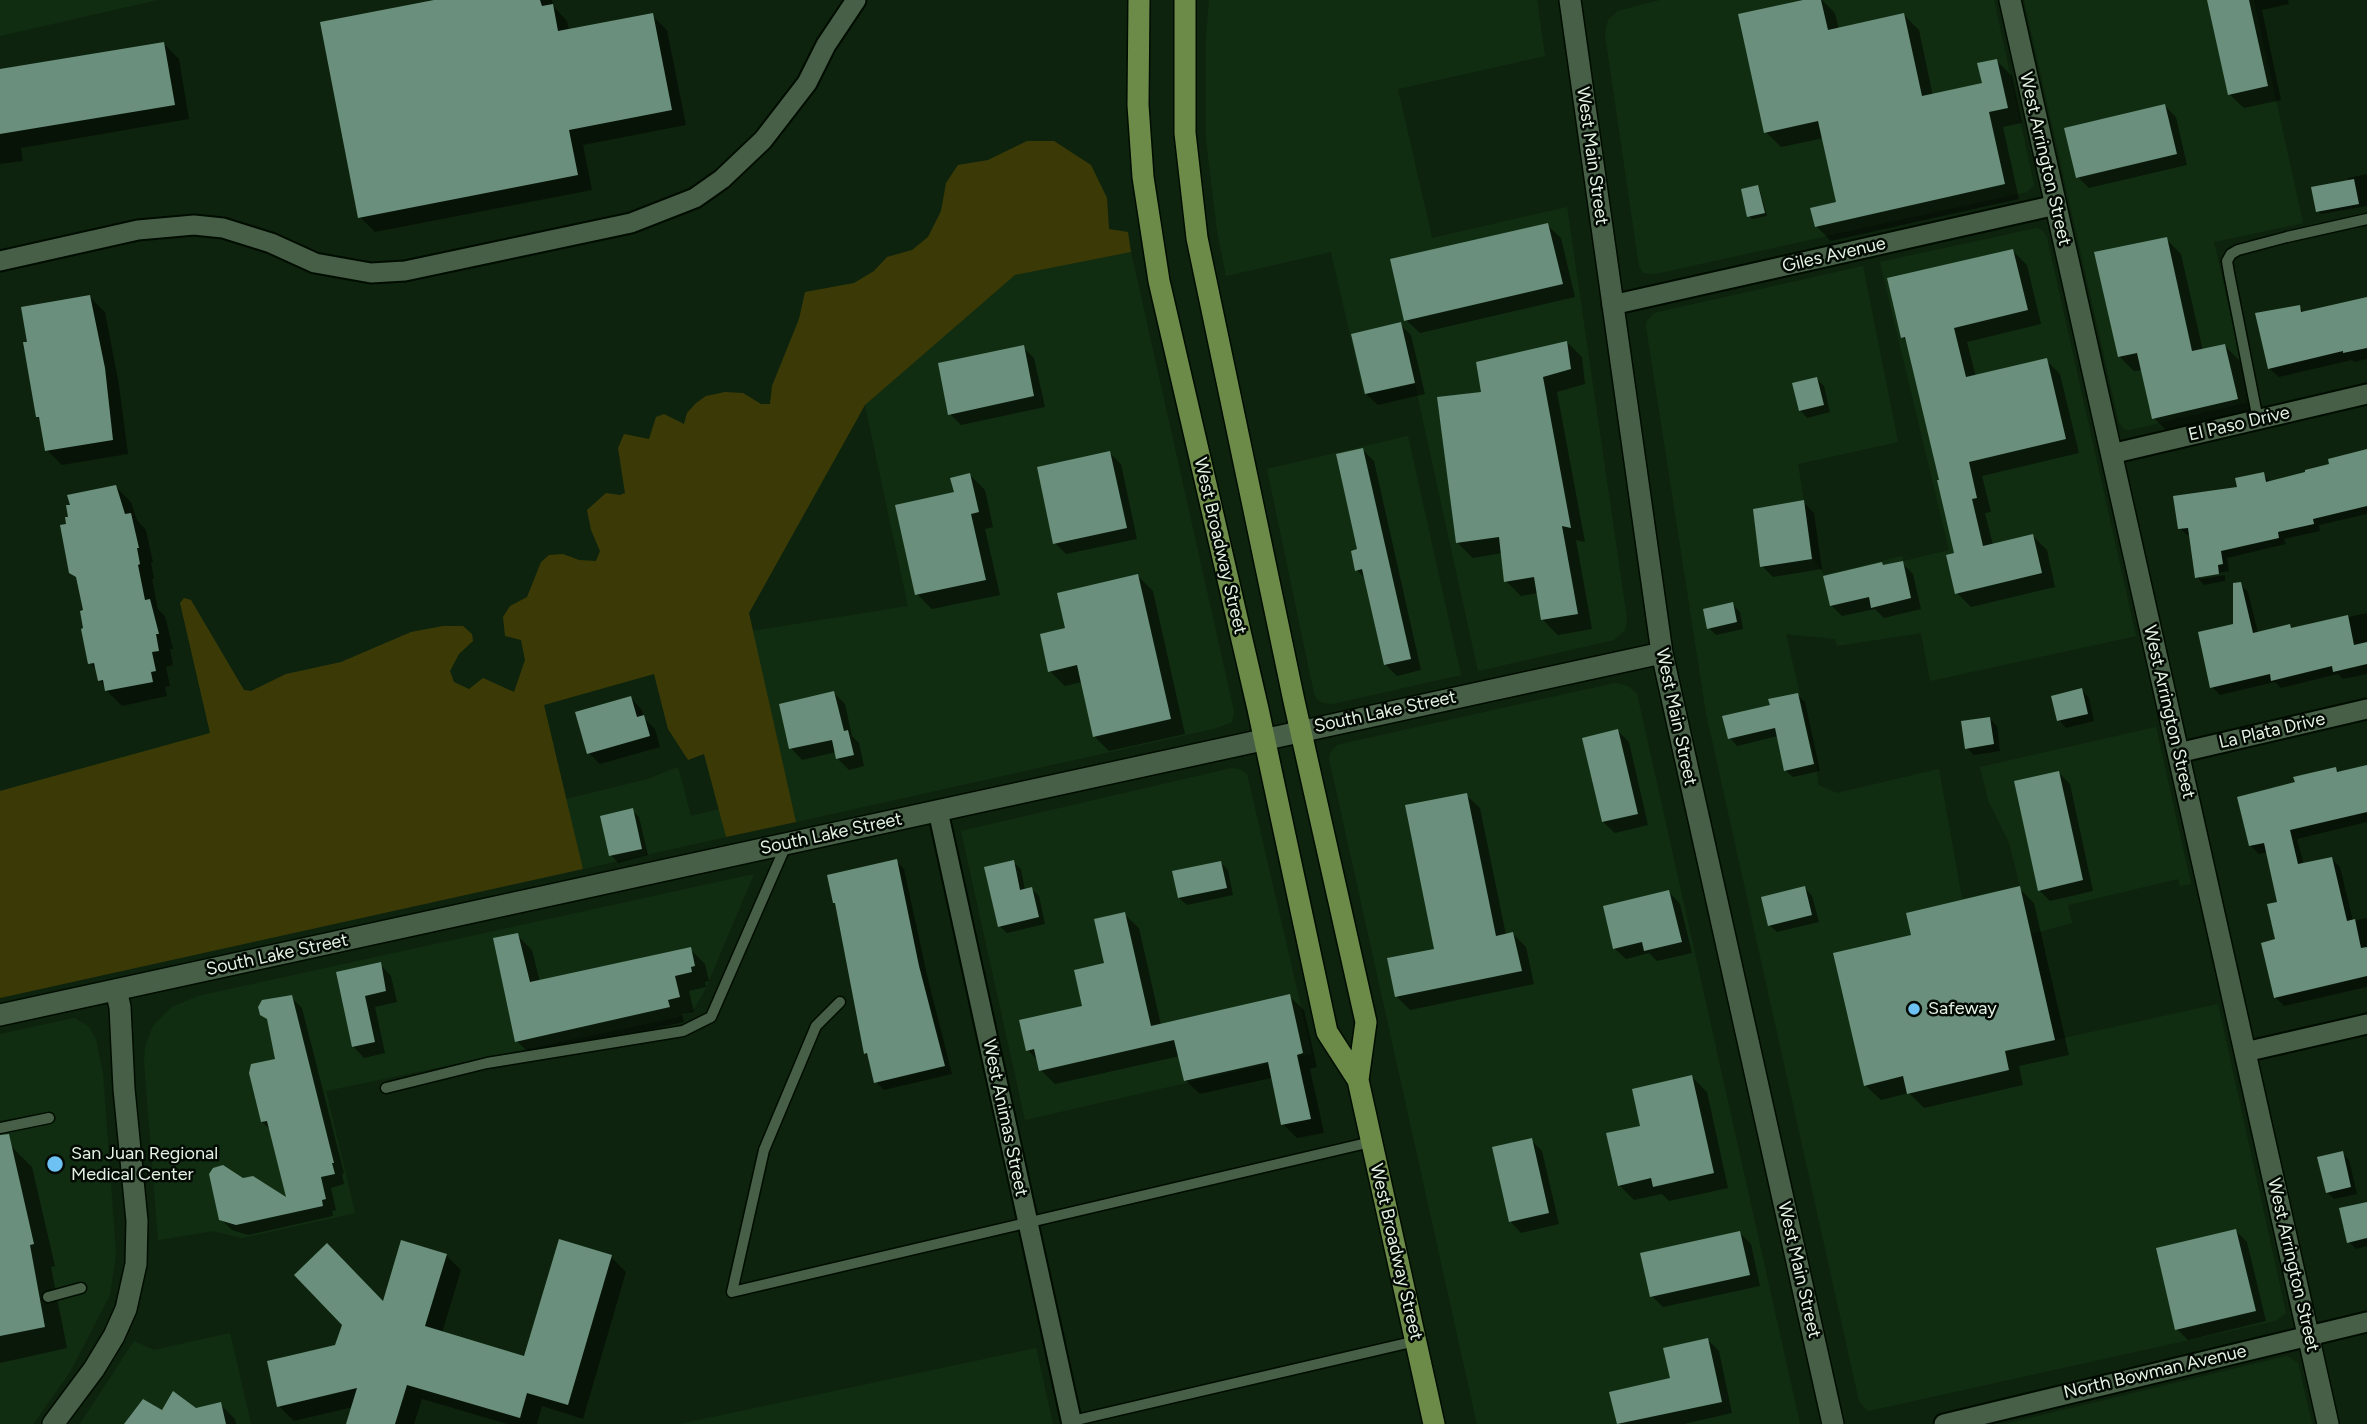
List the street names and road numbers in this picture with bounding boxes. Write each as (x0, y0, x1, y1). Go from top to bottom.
street label: West Arrington Street (2015, 70, 2075, 248)
street label: West Main Street (1572, 85, 1612, 227)
street label: Giles Avenue (1780, 233, 1888, 277)
street label: El Paso Drive (2186, 402, 2292, 446)
street label: West Broadway Street (1189, 456, 1251, 636)
street label: West Arrington Street (2139, 623, 2199, 801)
street label: West Main Street (1651, 647, 1701, 787)
street label: South Lake Street (1312, 686, 1458, 738)
street label: La Plata Drive (2217, 708, 2327, 754)
street label: South Lake Street (758, 808, 904, 860)
street label: South Lake Street (204, 929, 350, 981)
street label: West Animas Street (978, 1037, 1032, 1199)
street label: West Broadway Street (1365, 1162, 1427, 1342)
street label: West Arrington Street (2263, 1176, 2323, 1354)
street label: West Main Street (1773, 1200, 1825, 1340)
street label: North Bowman Avenue (2062, 1340, 2248, 1404)

